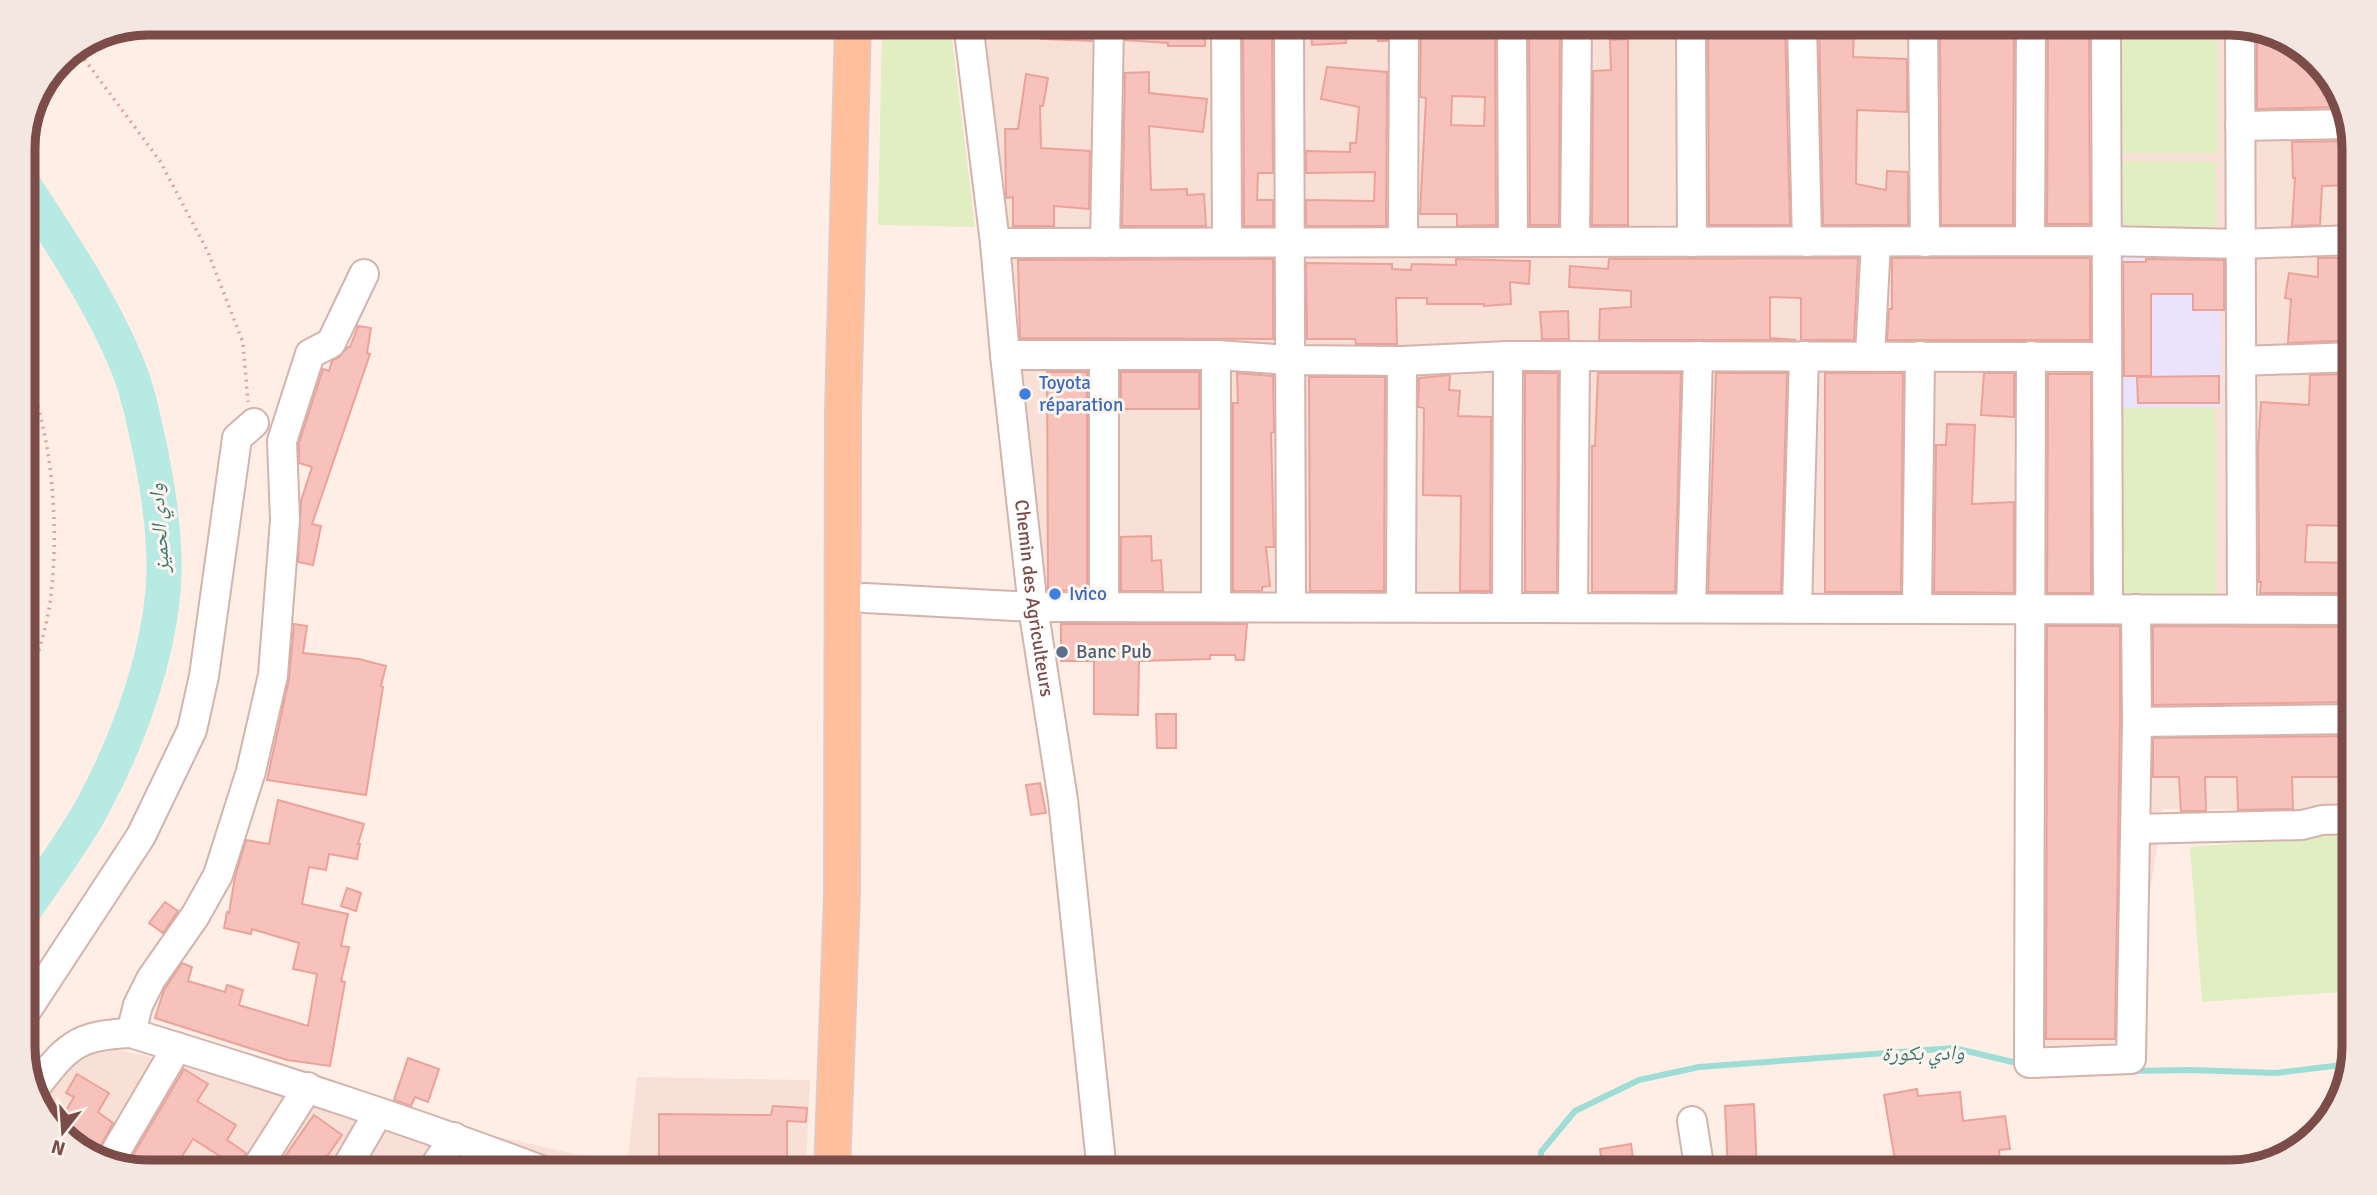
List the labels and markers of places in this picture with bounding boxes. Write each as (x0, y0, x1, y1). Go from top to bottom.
place label: Toyota réparation (1039, 371, 1123, 417)
marker: Toyota réparation (1017, 386, 1033, 402)
place label: Ivico (1069, 582, 1107, 606)
marker: Ivico (1047, 586, 1063, 602)
place label: Banc Pub (1076, 640, 1152, 664)
marker: Banc Pub (1054, 644, 1070, 660)

